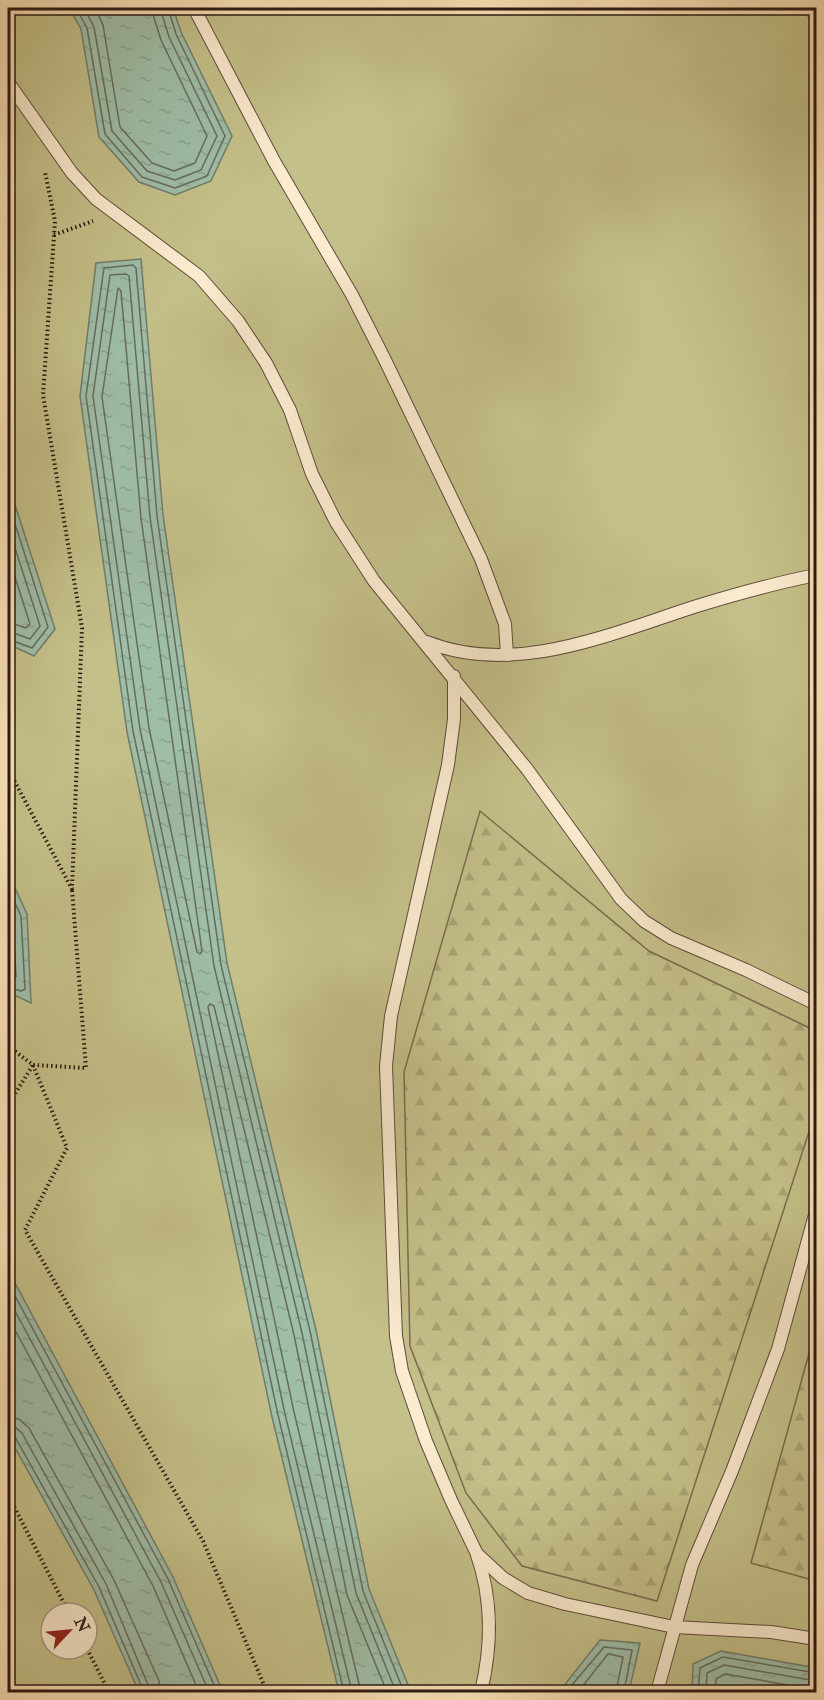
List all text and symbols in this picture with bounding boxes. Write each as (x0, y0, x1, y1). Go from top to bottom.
north arrow (39, 1601, 99, 1661)
text: N (69, 1613, 94, 1636)

